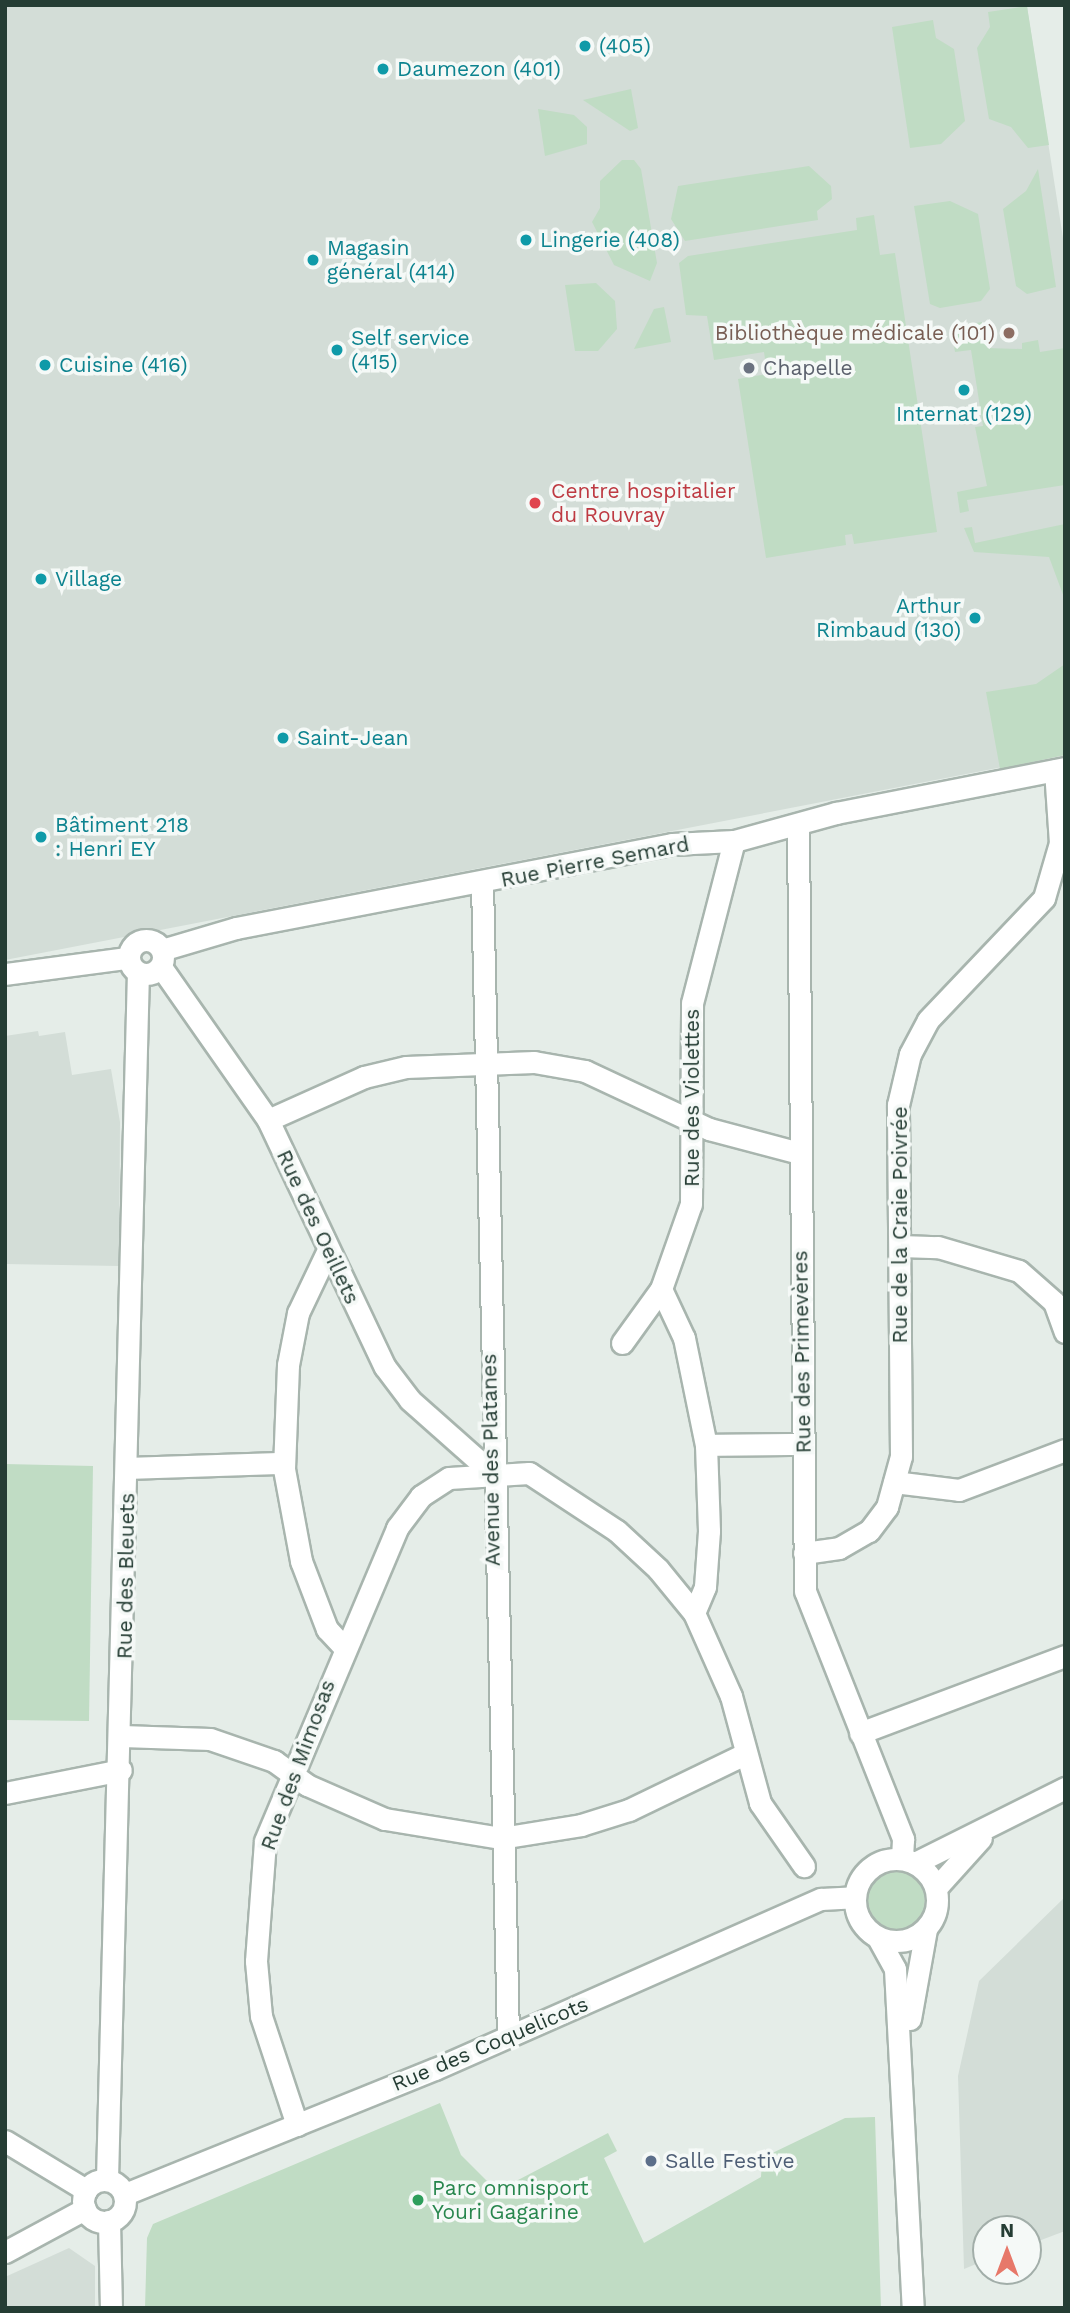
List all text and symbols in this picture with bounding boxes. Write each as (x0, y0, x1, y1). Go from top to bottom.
place label: (405) (599, 33, 651, 59)
marker: (405) (577, 38, 593, 54)
place label: Daumezon (401) (397, 56, 561, 82)
marker: Daumezon (401) (375, 61, 391, 77)
place label: Lingerie (408) (540, 227, 680, 253)
marker: Lingerie (408) (518, 232, 534, 248)
place label: Magasin général (414) (327, 235, 456, 285)
marker: Magasin général (414) (305, 252, 321, 268)
place label: Bibliothèque médicale (101) (715, 320, 995, 346)
place label: Self service (415) (351, 325, 471, 375)
marker: Bibliothèque médicale (101) (1001, 325, 1017, 341)
marker: Self service (415) (329, 342, 345, 358)
place label: Cuisine (416) (59, 352, 188, 378)
place label: Chapelle (763, 355, 853, 381)
marker: Cuisine (416) (37, 357, 53, 373)
marker: Chapelle (741, 360, 757, 376)
marker: Internat (129) (956, 382, 972, 398)
place label: Internat (129) (896, 401, 1032, 427)
place label: Centre hospitalier du Rouvray (551, 478, 735, 528)
marker: Centre hospitalier du Rouvray (525, 493, 545, 513)
place label: Village (55, 566, 122, 592)
marker: Village (33, 571, 49, 587)
place label: Arthur Rimbaud (130) (816, 593, 961, 643)
marker: Arthur Rimbaud (130) (967, 610, 983, 626)
place label: Saint-Jean (297, 725, 409, 751)
marker: Saint-Jean (275, 730, 291, 746)
place label: Bâtiment 218 : Henri EY (55, 812, 189, 862)
marker: Bâtiment 218 : Henri EY (33, 829, 49, 845)
street label: Rue Pierre Semard (499, 831, 691, 893)
street label: Rue des Violettes (679, 1009, 705, 1187)
street label: Rue de la Craie Poivrée (887, 1106, 913, 1344)
street label: Rue des Oeillets (271, 1146, 365, 1308)
street label: Rue des Primevères (788, 1250, 816, 1454)
street label: Avenue des Platanes (477, 1354, 505, 1566)
street label: Rue des Bleuets (112, 1493, 140, 1659)
street label: Rue des Mimosas (255, 1676, 341, 1854)
street label: Rue des Coquelicots (388, 1991, 592, 2097)
place label: Salle Festive (665, 2148, 795, 2174)
marker: Salle Festive (643, 2153, 659, 2169)
place label: Parc omnisport Youri Gagarine (432, 2175, 589, 2225)
marker: Parc omnisport Youri Gagarine (410, 2192, 426, 2208)
north arrow (972, 2215, 1042, 2285)
text: N (1000, 2219, 1014, 2242)

